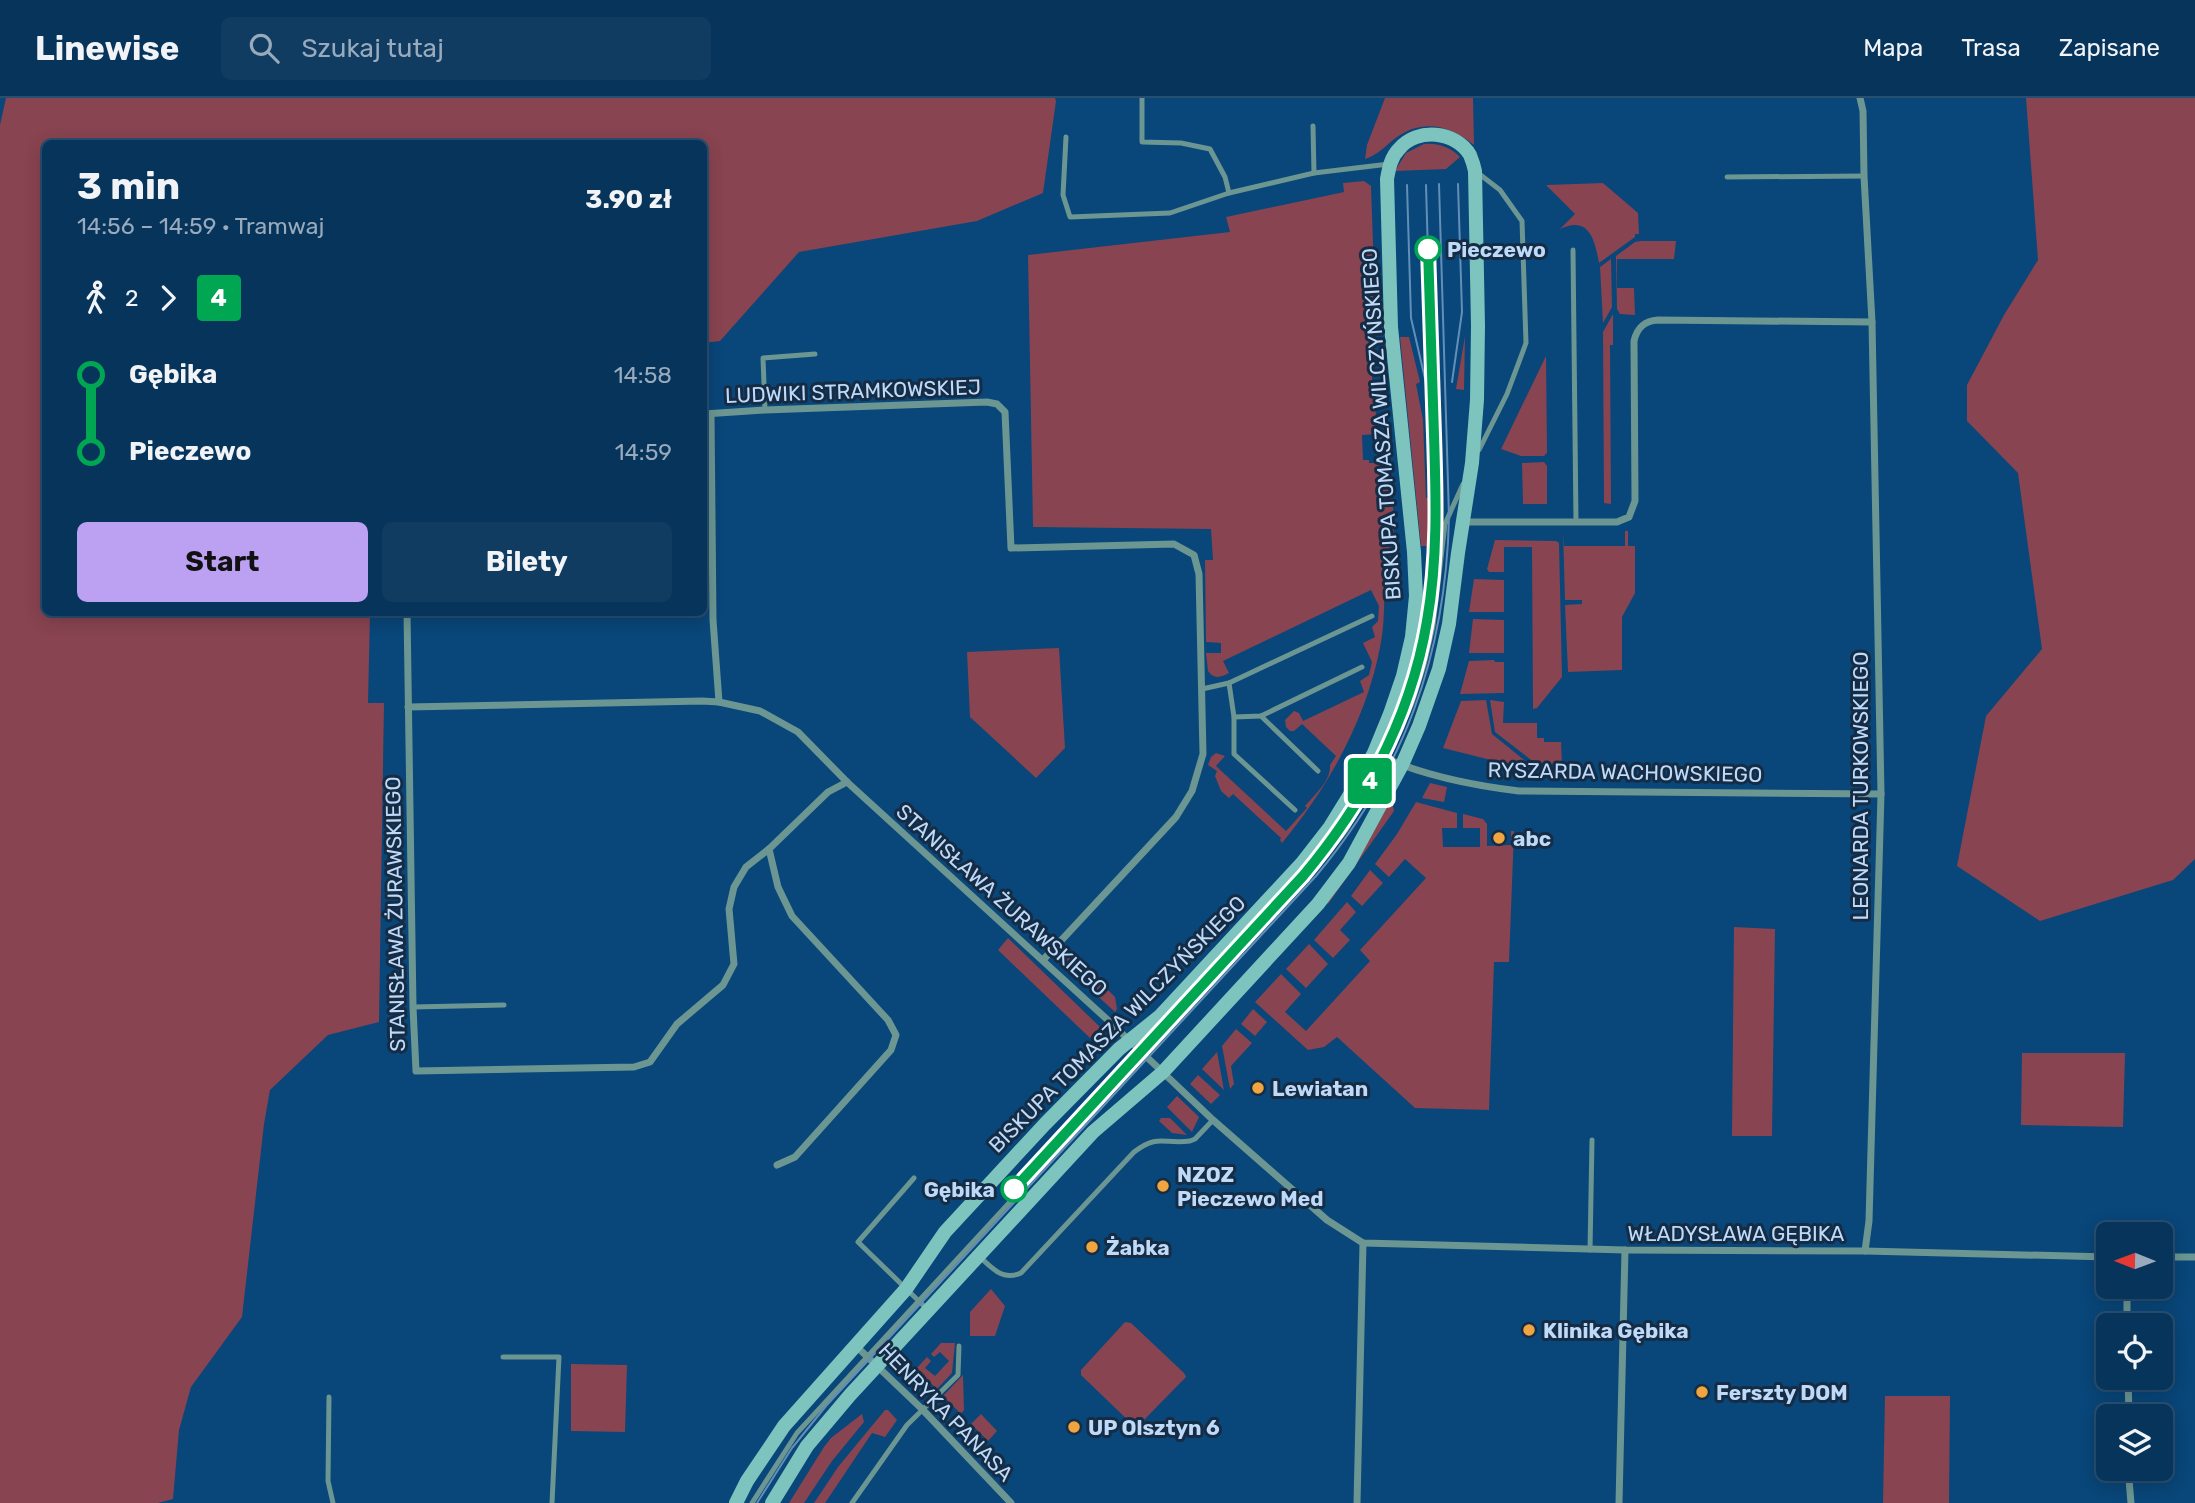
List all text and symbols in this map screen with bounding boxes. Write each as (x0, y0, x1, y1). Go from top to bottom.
search box (221, 17, 711, 80)
text: Linewise (35, 29, 179, 68)
icon: search (245, 29, 283, 67)
text: Szukaj tutaj (301, 33, 444, 64)
text: Mapa (1863, 34, 1923, 62)
text: Trasa (1961, 34, 2021, 62)
text: Zapisane (2059, 34, 2160, 62)
text: 3 min (77, 163, 180, 209)
text: 3.90 zł (585, 184, 672, 215)
text: 14:56 – 14:59 · Tramwaj (77, 212, 324, 240)
marker: Pieczewo (1415, 236, 1441, 262)
place label: Pieczewo (1447, 237, 1546, 262)
street label: BISKUPA TOMASZA WILCZYŃSKIEGO (1356, 247, 1406, 601)
icon: walk (77, 279, 115, 317)
icon: forward (149, 279, 187, 317)
text: 2 (125, 284, 139, 312)
text: 4 (211, 284, 227, 312)
text: Gębika (129, 359, 217, 390)
text: 14:58 (614, 361, 672, 389)
street label: LUDWIKI STRAMKOWSKIEJ (725, 374, 981, 408)
text: Pieczewo (129, 436, 251, 467)
text: 14:59 (615, 438, 672, 466)
button: Start (77, 522, 368, 602)
button: Bilety (382, 522, 672, 602)
street label: LEONARDA TURKOWSKIEGO (1848, 651, 1873, 921)
street label: RYSZARDA WACHOWSKIEGO (1488, 757, 1762, 787)
line badge: 4 (1347, 758, 1393, 804)
text: 4 (1362, 767, 1378, 795)
street label: STANISŁAWA ŻURAWSKIEGO (380, 776, 410, 1052)
street label: STANISŁAWA ŻURAWSKIEGO (891, 799, 1113, 1001)
place label: abc (1513, 826, 1551, 851)
marker: abc (1491, 830, 1507, 846)
street label: BISKUPA TOMASZA WILCZYŃSKIEGO (983, 890, 1251, 1158)
place label: Lewiatan (1272, 1076, 1368, 1101)
marker: Lewiatan (1250, 1080, 1266, 1096)
place label: NZOZ Pieczewo Med (1177, 1162, 1323, 1211)
marker: Gębika (1001, 1176, 1027, 1202)
place label: Gębika (924, 1177, 995, 1202)
marker: NZOZ Pieczewo Med (1155, 1178, 1171, 1194)
street label: WŁADYSŁAWA GĘBIKA (1628, 1221, 1844, 1246)
north arrow (2096, 1222, 2174, 1298)
map controls (2096, 1222, 2173, 1481)
place label: Żabka (1106, 1235, 1170, 1260)
marker: Żabka (1084, 1239, 1100, 1255)
button: locate (2096, 1313, 2173, 1390)
place label: Klinika Gębika (1543, 1318, 1689, 1343)
marker: Klinika Gębika (1521, 1322, 1537, 1338)
street label: HENRYKA PANASA (874, 1338, 1018, 1486)
place label: Ferszty DOM (1716, 1380, 1848, 1405)
marker: Ferszty DOM (1694, 1384, 1710, 1400)
button: layers (2096, 1404, 2173, 1481)
place label: UP Olsztyn 6 (1088, 1415, 1220, 1440)
marker: UP Olsztyn 6 (1066, 1419, 1082, 1435)

